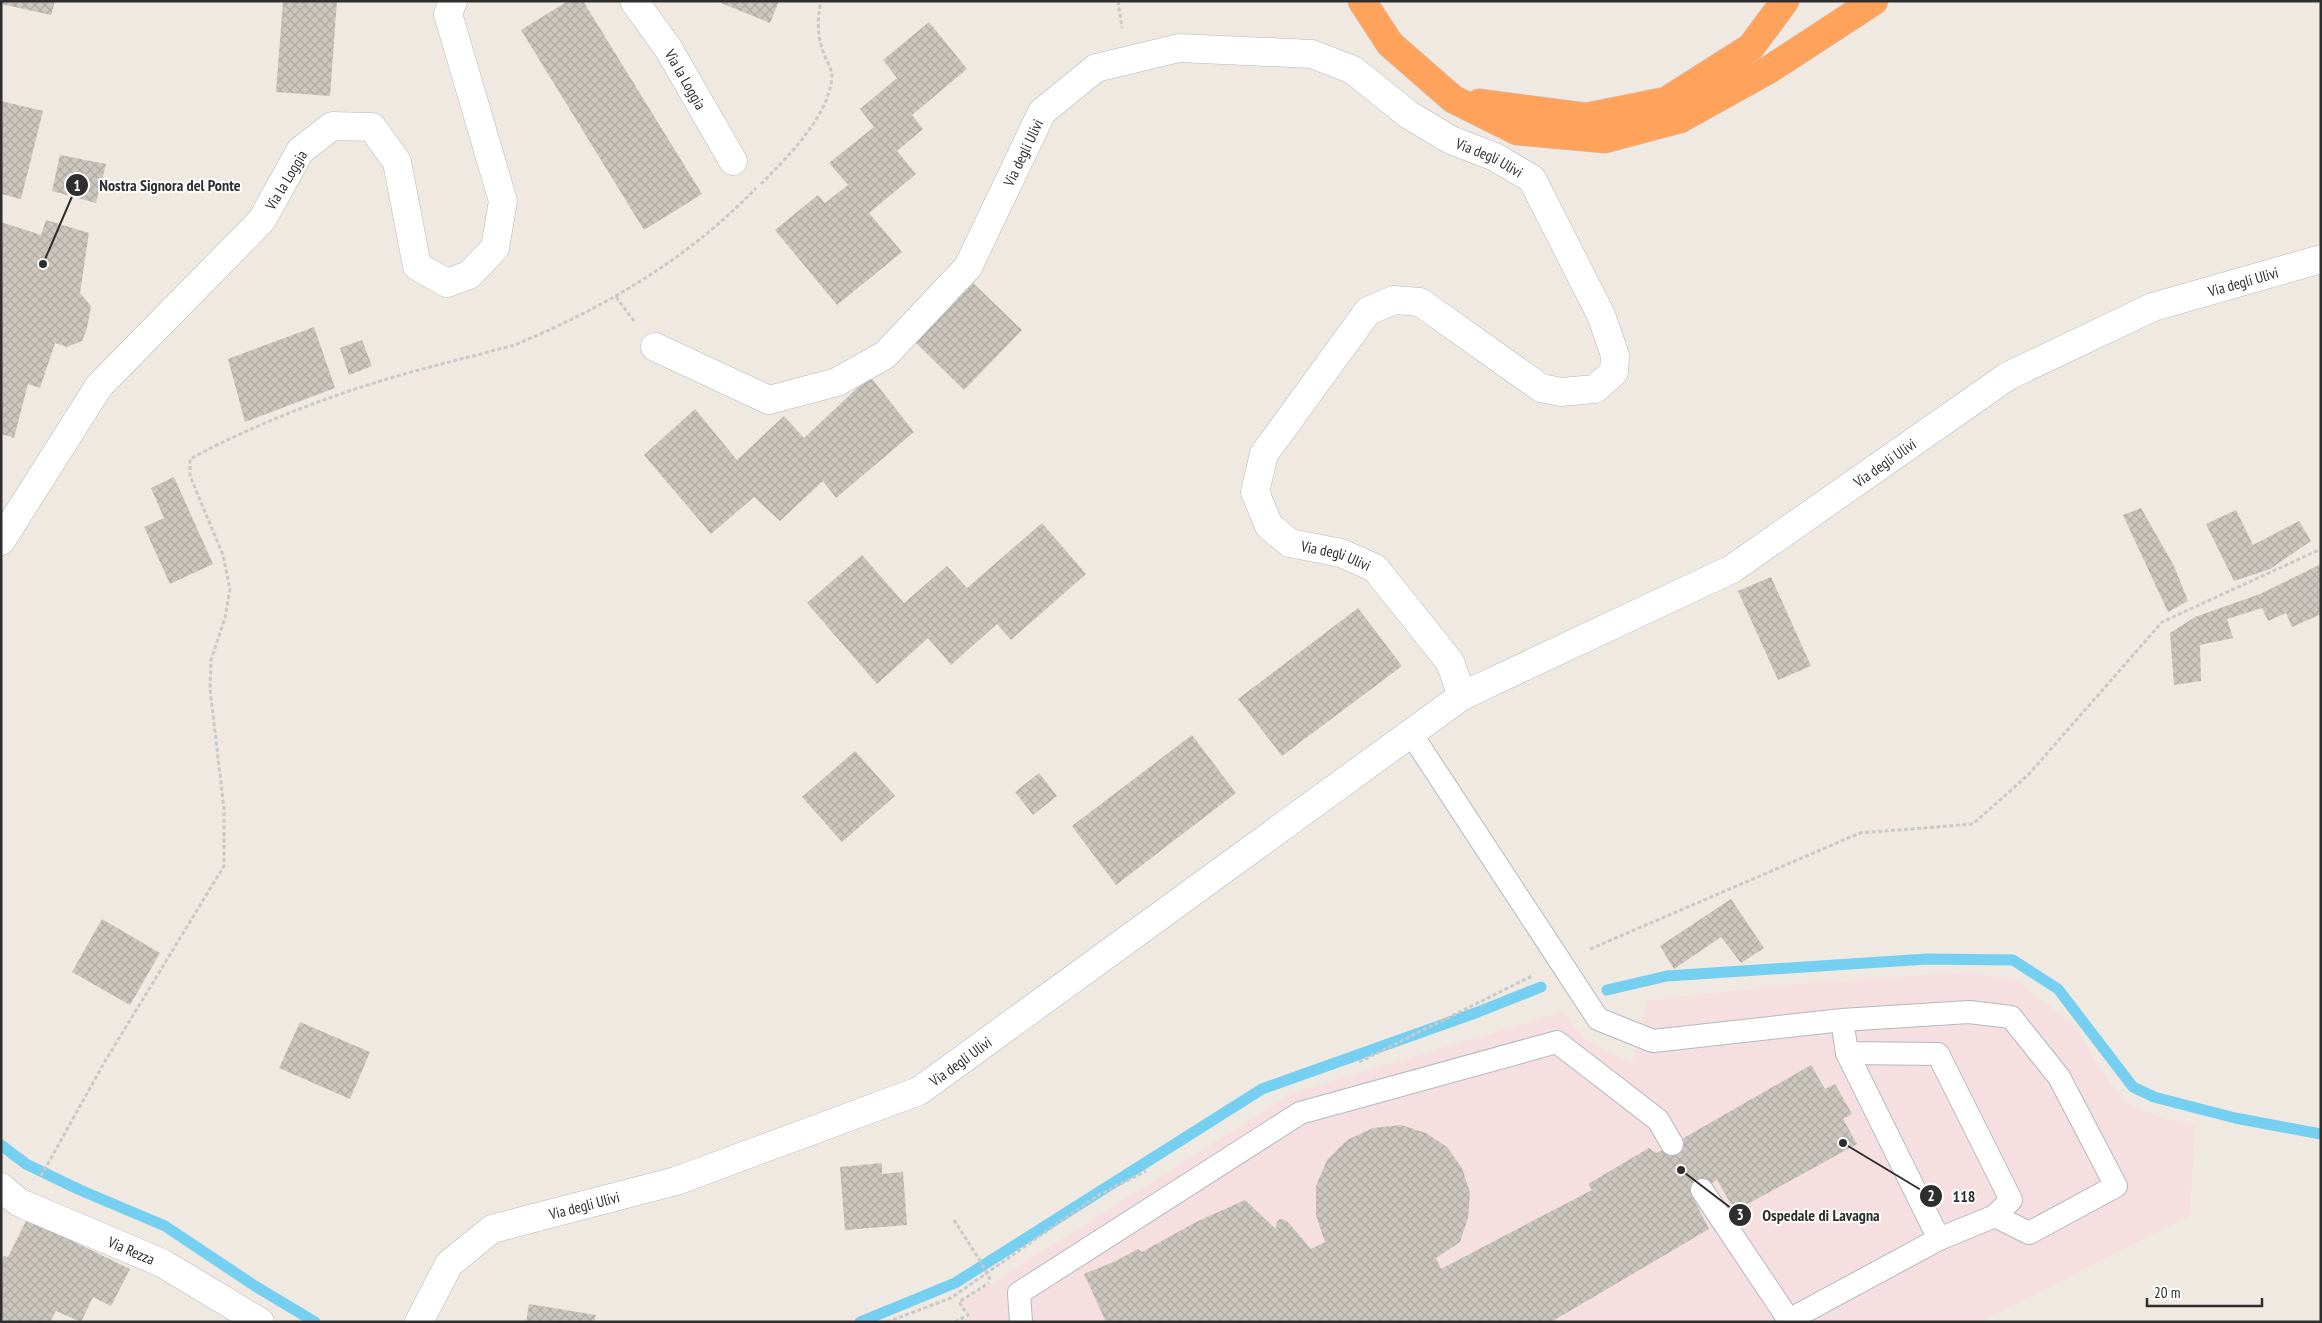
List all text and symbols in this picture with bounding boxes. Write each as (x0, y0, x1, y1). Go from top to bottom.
street label: Via la Loggia (661, 45, 711, 113)
street label: Via degli Ulivi (998, 116, 1047, 190)
street label: Via degli Ulivi (1452, 133, 1527, 181)
street label: Via la Loggia (260, 147, 311, 214)
callout: Nostra Signora del Ponte (65, 170, 251, 201)
text: Nostra Signora del Ponte (99, 175, 241, 195)
text: 1 (73, 176, 81, 195)
street label: Via degli Ulivi (2205, 262, 2280, 301)
street label: Via degli Ulivi (1849, 434, 1920, 491)
street label: Via degli Ulivi (1299, 536, 1374, 575)
street label: Via degli Ulivi (925, 1032, 995, 1091)
callout: 118 (1918, 1180, 1986, 1211)
text: 2 (1927, 1186, 1935, 1205)
text: 118 (1953, 1186, 1975, 1206)
street label: Via degli Ulivi (546, 1187, 621, 1224)
callout: Ospedale di Lavagna (1727, 1200, 1890, 1231)
text: 3 (1736, 1205, 1744, 1224)
text: Ospedale di Lavagna (1762, 1205, 1880, 1225)
street label: Via Rezza (104, 1231, 158, 1268)
scale bar (2147, 1276, 2262, 1308)
text: 20 m (2154, 1283, 2180, 1302)

